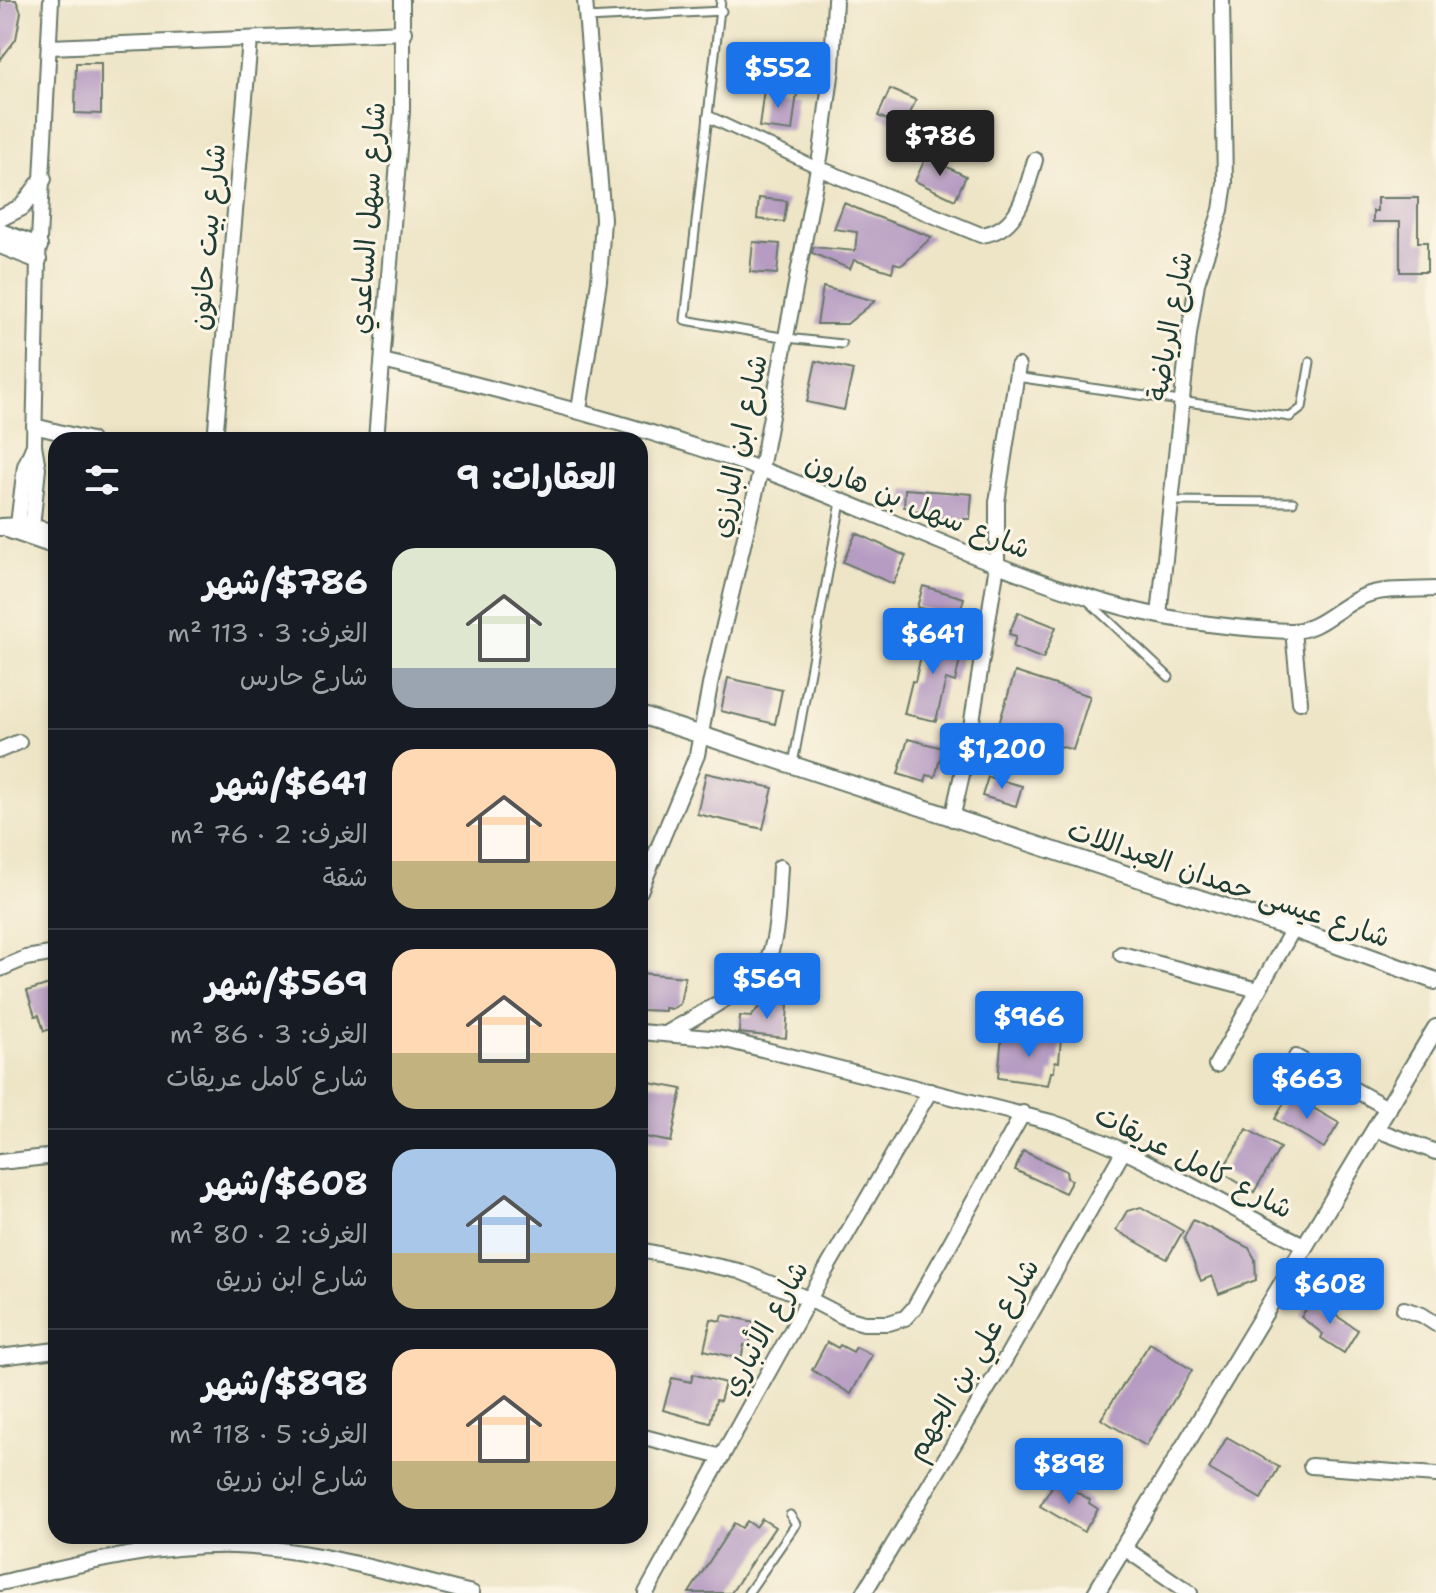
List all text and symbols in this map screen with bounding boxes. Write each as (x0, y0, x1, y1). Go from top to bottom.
pin: $552 (731, 42, 825, 110)
text: $552 (744, 50, 812, 85)
street label: شارع سهل الساعدي (340, 101, 396, 336)
pin: $786 (893, 110, 987, 178)
text: $786 (904, 118, 976, 153)
street label: شارع بيت حانون (180, 142, 235, 332)
street label: شارع الرياضة (1137, 248, 1202, 404)
street label: شارع ابن البارزي (700, 351, 778, 542)
street label: شارع سهل بن هارون (799, 442, 1036, 568)
text: العقارات: 9 (456, 454, 616, 500)
icon: filters (80, 458, 124, 502)
text: $786/شهر (203, 559, 368, 605)
icon: home (456, 580, 552, 676)
pin: $641 (886, 608, 980, 676)
text: الغرف: 3 · 113 m² (168, 615, 368, 650)
text: $641 (901, 616, 965, 651)
text: شارع حارس (240, 658, 368, 693)
pin: $1,200 (937, 723, 1067, 791)
text: $1,200 (958, 731, 1046, 766)
text: $641/شهر (213, 760, 368, 806)
icon: home (456, 781, 552, 877)
street label: شارع عيسى حمدان العبداللات (1062, 810, 1395, 957)
text: الغرف: 2 · 76 m² (170, 816, 368, 851)
text: شقة (323, 859, 368, 894)
pin: $569 (720, 953, 814, 1021)
text: $569/شهر (206, 960, 368, 1006)
text: $569 (732, 961, 802, 996)
icon: home (456, 981, 552, 1077)
pin: $966 (982, 991, 1076, 1059)
text: $966 (993, 999, 1065, 1034)
text: الغرف: 3 · 86 m² (170, 1016, 368, 1051)
pin: $663 (1260, 1053, 1354, 1121)
text: شارع كامل عريقات (166, 1059, 368, 1094)
text: $663 (1271, 1061, 1343, 1096)
street label: شارع كامل عريقات (1088, 1095, 1299, 1228)
text: $608/شهر (202, 1160, 368, 1206)
icon: home (456, 1181, 552, 1277)
text: الغرف: 2 · 80 m² (170, 1216, 368, 1251)
street label: شارع علي بن الجهم (896, 1251, 1053, 1470)
street label: شارع الأنباري (711, 1253, 819, 1404)
pin: $608 (1283, 1258, 1377, 1326)
text: شارع ابن زريق (216, 1259, 368, 1294)
text: $608 (1294, 1266, 1366, 1301)
text: $898/شهر (202, 1360, 368, 1406)
icon: home (456, 1381, 552, 1477)
text: الغرف: 5 · 118 m² (169, 1416, 368, 1451)
pin: $898 (1022, 1438, 1116, 1506)
text: $898 (1033, 1446, 1105, 1481)
text: شارع ابن زريق (216, 1459, 368, 1494)

